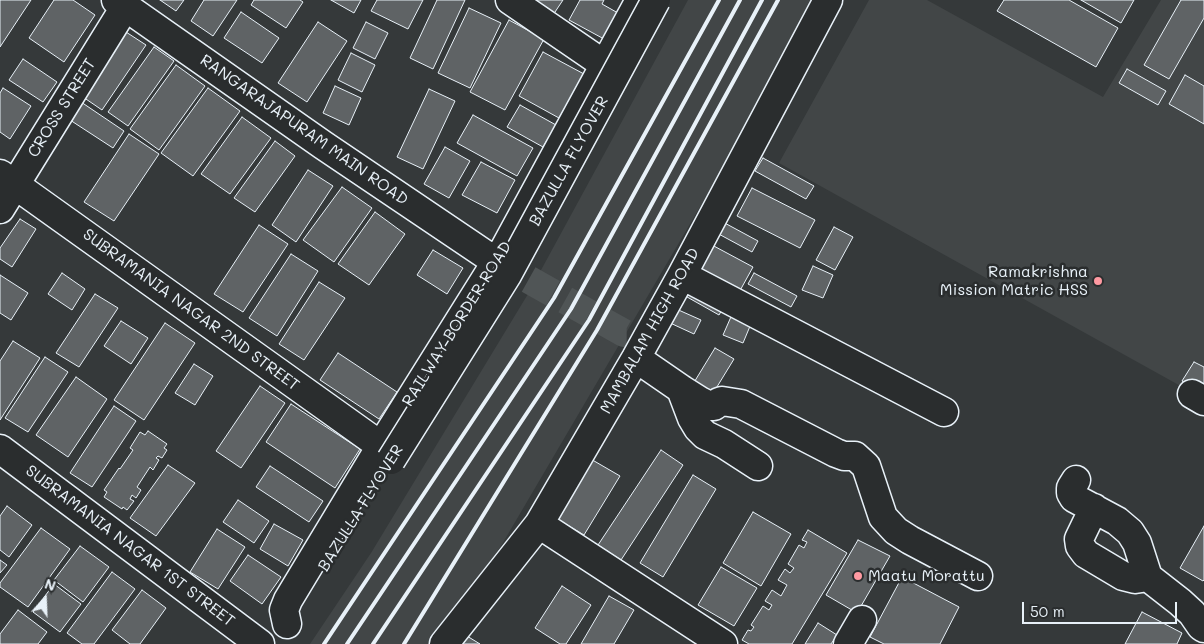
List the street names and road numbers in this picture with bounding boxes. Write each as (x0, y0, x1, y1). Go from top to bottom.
street label: RANGARAJAPURAM MAIN ROAD (196, 51, 412, 209)
street label: CROSS STREET (24, 55, 100, 161)
street label: BAZULLA FLYOVER (525, 93, 613, 229)
street label: SUBRAMANIA NAGAR 2ND STREET (79, 225, 303, 395)
street label: RAILWAY BORDER ROAD (398, 238, 516, 410)
street label: MAMBALAM HIGH ROAD (596, 245, 704, 417)
street label: BAZULLA FLYOVER (314, 441, 408, 575)
street label: SUBRAMANIA NAGAR 1ST STREET (22, 461, 238, 631)

